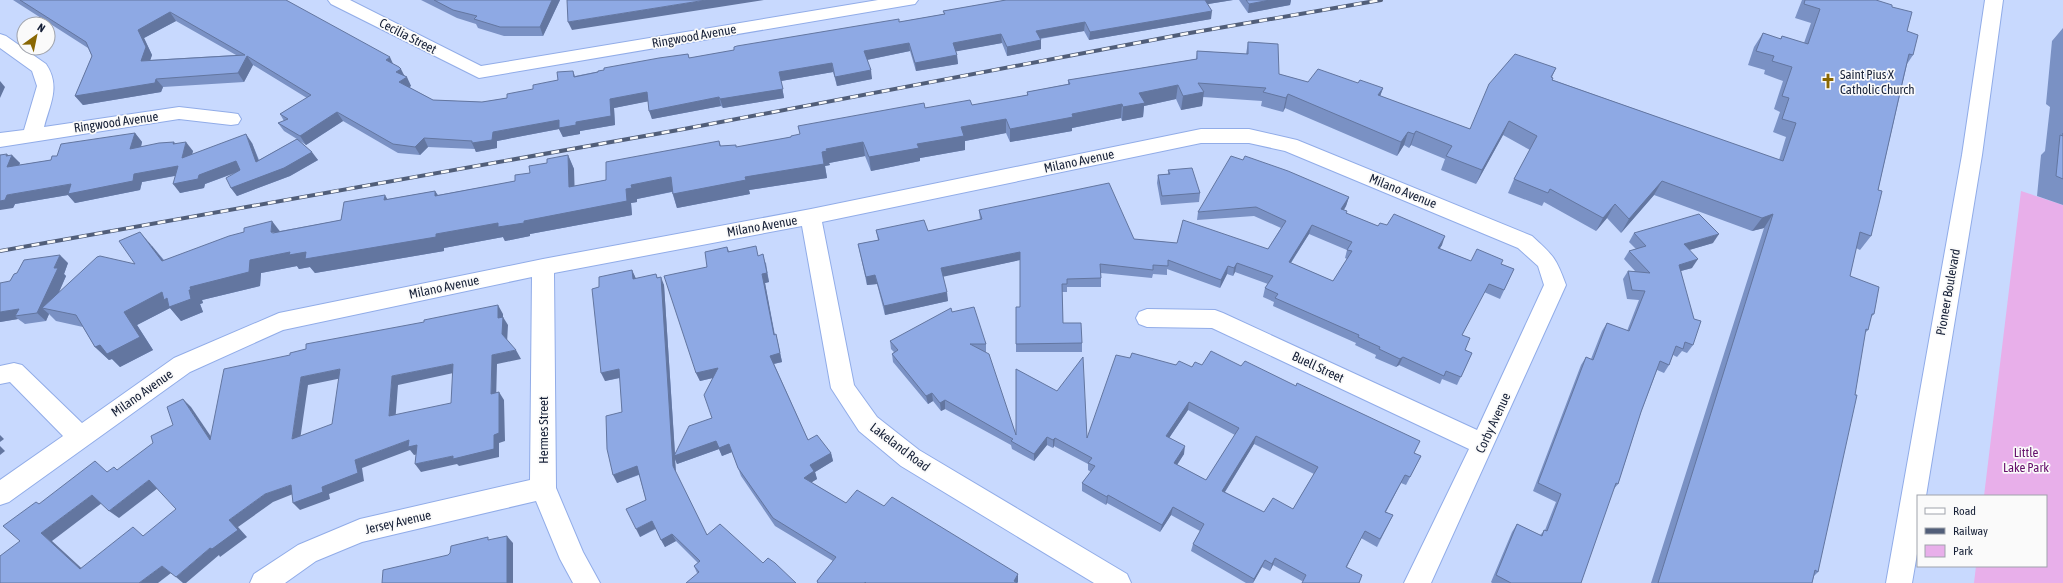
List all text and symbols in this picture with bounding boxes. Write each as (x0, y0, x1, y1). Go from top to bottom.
street label: Cecilia Street (377, 15, 439, 57)
north arrow (16, 16, 56, 56)
text: N (35, 21, 47, 34)
street label: Ringwood Avenue (651, 21, 737, 51)
place label: Saint Pius X Catholic Church (1840, 67, 1914, 97)
church icon: Saint Pius X Catholic Church (1819, 72, 1837, 90)
street label: Ringwood Avenue (73, 109, 159, 135)
street label: Milano Avenue (1043, 146, 1116, 176)
street label: Milano Avenue (1367, 171, 1439, 211)
street label: Milano Avenue (726, 212, 799, 240)
street label: Pioneer Boulevard (1933, 247, 1963, 337)
street label: Milano Avenue (408, 272, 481, 302)
street label: Buell Street (1290, 348, 1347, 386)
street label: Milano Avenue (108, 366, 176, 420)
street label: Corby Avenue (1472, 390, 1514, 456)
street label: Hermes Street (536, 396, 551, 464)
street label: Lakeland Road (867, 420, 933, 474)
park label: Little Lake Park (2003, 445, 2049, 475)
legend (1917, 495, 2047, 567)
text: Road (1953, 504, 1976, 518)
street label: Jersey Avenue (363, 507, 433, 537)
text: Railway (1953, 524, 1988, 538)
text: Park (1953, 544, 1974, 558)

